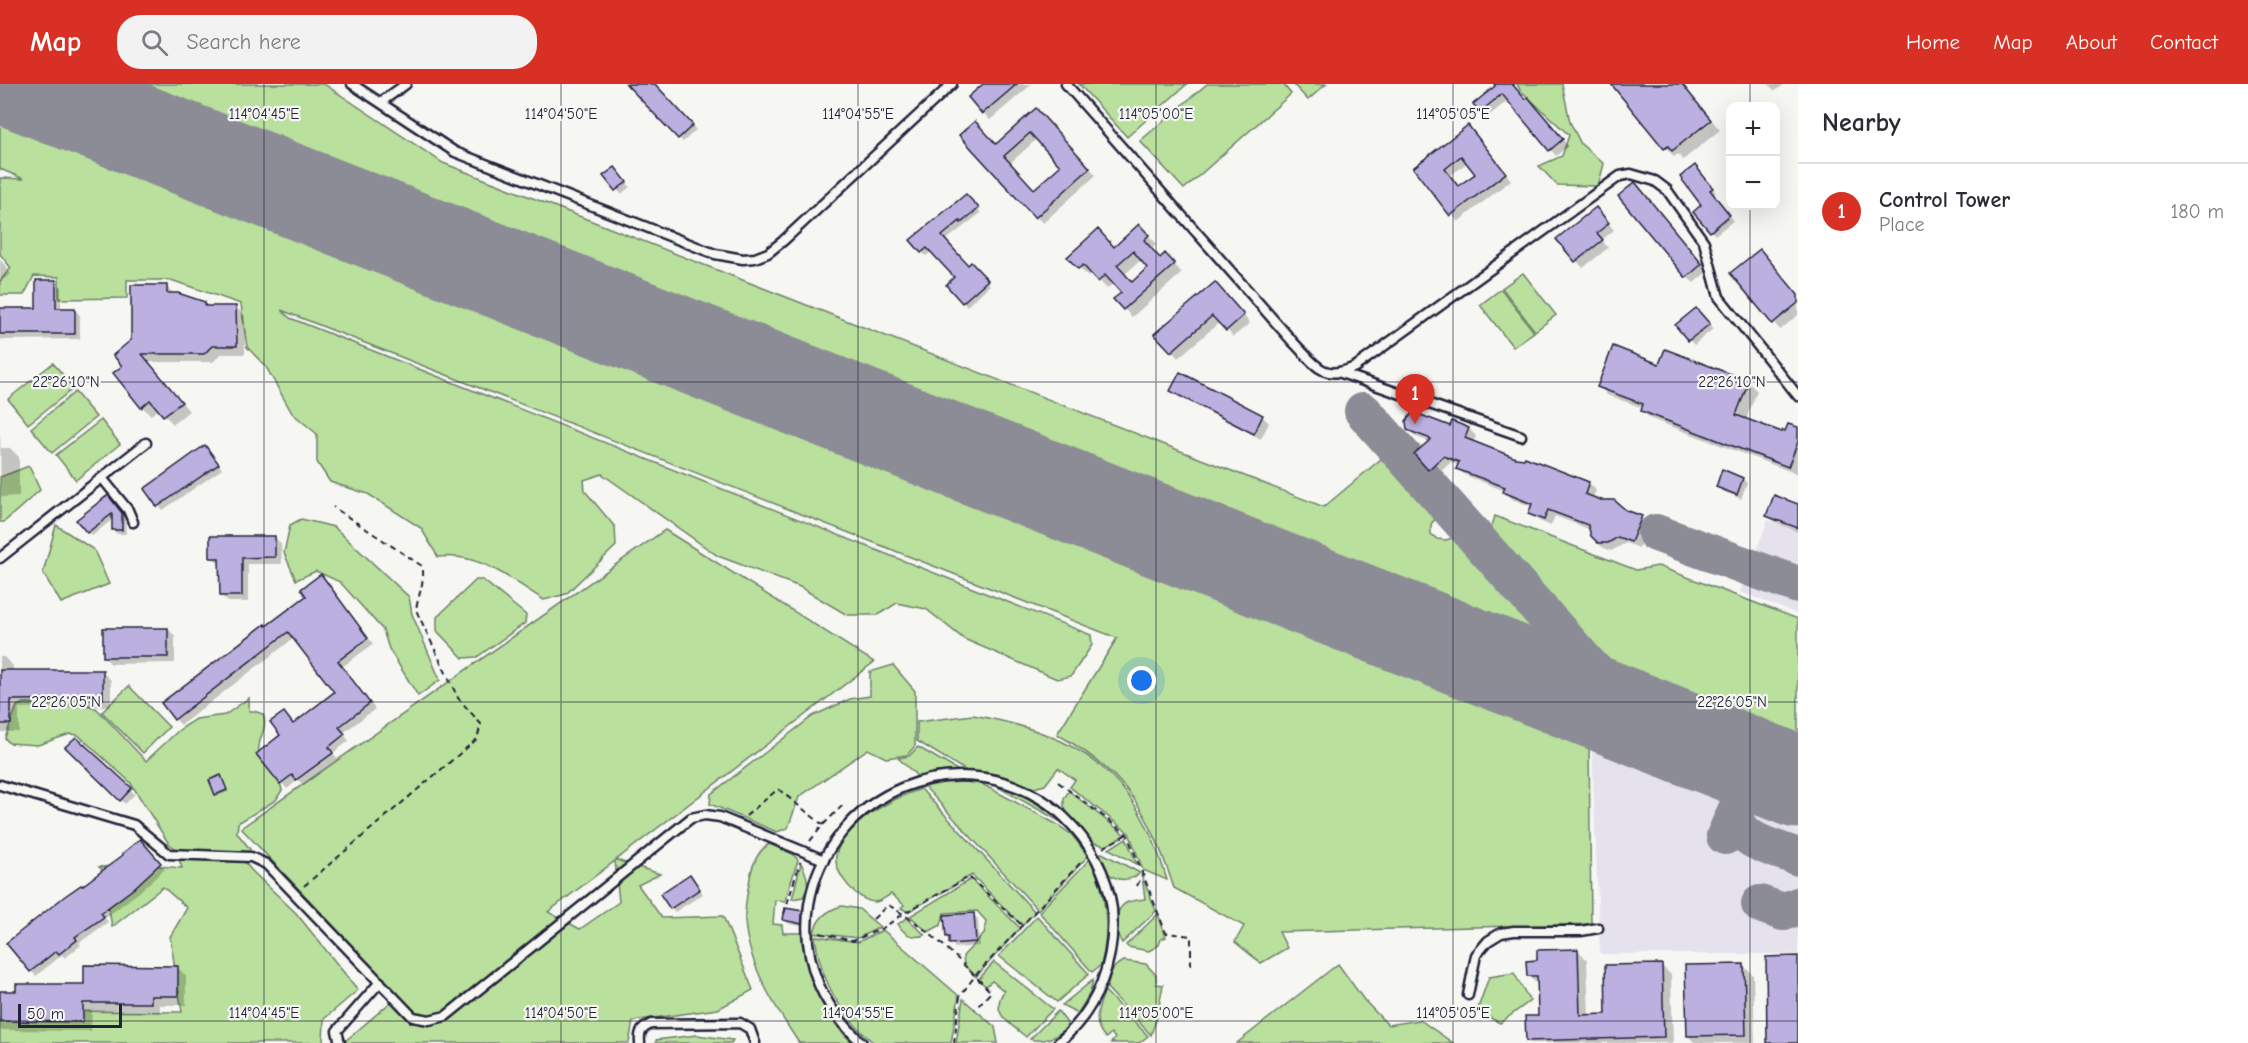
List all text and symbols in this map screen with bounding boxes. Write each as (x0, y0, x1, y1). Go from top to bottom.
search box (117, 15, 537, 69)
text: Map (30, 26, 81, 58)
icon: search (138, 26, 171, 59)
text: Search here (186, 29, 301, 55)
text: Home (1906, 30, 1960, 54)
text: Map (1993, 30, 2033, 54)
text: About (2066, 30, 2117, 54)
text: Contact (2150, 30, 2218, 54)
map controls (1726, 102, 1780, 210)
button: + (1726, 102, 1780, 156)
text: 114°04'45"E (229, 105, 299, 123)
text: 114°04'50"E (525, 105, 597, 123)
text: 114°04'55"E (822, 105, 894, 123)
text: 114°05'00"E (1119, 105, 1193, 123)
text: 114°05'05"E (1416, 105, 1490, 123)
text: Nearby (1822, 108, 1901, 138)
button: − (1726, 156, 1780, 210)
text: Control Tower (1879, 187, 2010, 213)
text: 1 (1838, 200, 1845, 223)
text: 180 m (2170, 200, 2224, 223)
text: Place (1879, 213, 1925, 236)
text: 22°26'10"N (32, 373, 100, 391)
text: 22°26'10"N (1698, 373, 1766, 391)
pin: 1 (1396, 374, 1434, 424)
your location (1127, 666, 1156, 695)
text: 22°26'05"N (31, 693, 101, 711)
text: 22°26'05"N (1697, 693, 1767, 711)
scale bar (18, 1001, 122, 1028)
text: 114°04'45"E (229, 1004, 299, 1022)
text: 114°04'50"E (525, 1004, 597, 1022)
text: 114°04'55"E (822, 1004, 894, 1022)
text: 114°05'00"E (1119, 1004, 1193, 1022)
text: 114°05'05"E (1416, 1004, 1490, 1022)
text: 50 m (27, 1005, 64, 1023)

